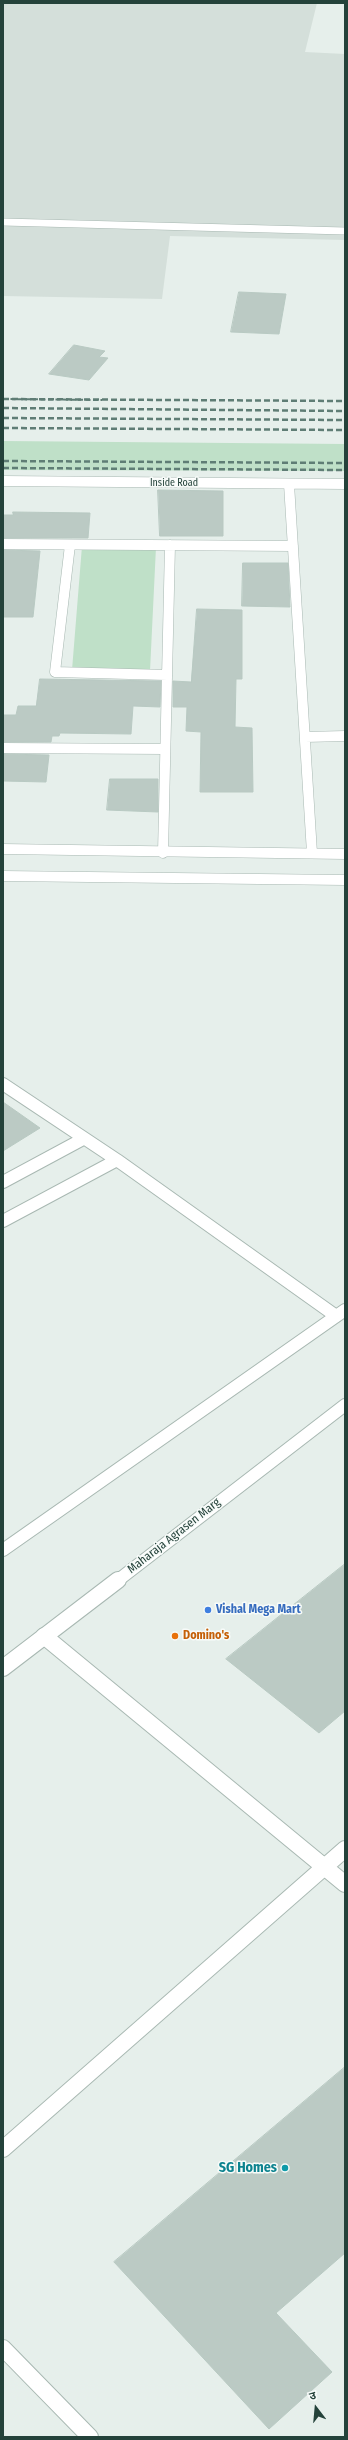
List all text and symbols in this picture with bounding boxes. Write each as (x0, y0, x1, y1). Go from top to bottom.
street label: Inside Road (150, 477, 198, 489)
street label: Maharaja Agrasen Marg (125, 1495, 223, 1577)
place label: Vishal Mega Mart (216, 1603, 301, 1617)
marker: Vishal Mega Mart (203, 1605, 213, 1615)
place label: Domino's (183, 1629, 229, 1643)
marker: Domino's (170, 1631, 180, 1641)
place label: SG Homes (219, 2160, 277, 2176)
marker: SG Homes (280, 2163, 290, 2173)
north arrow (296, 2388, 336, 2428)
text: उ (308, 2389, 317, 2403)

